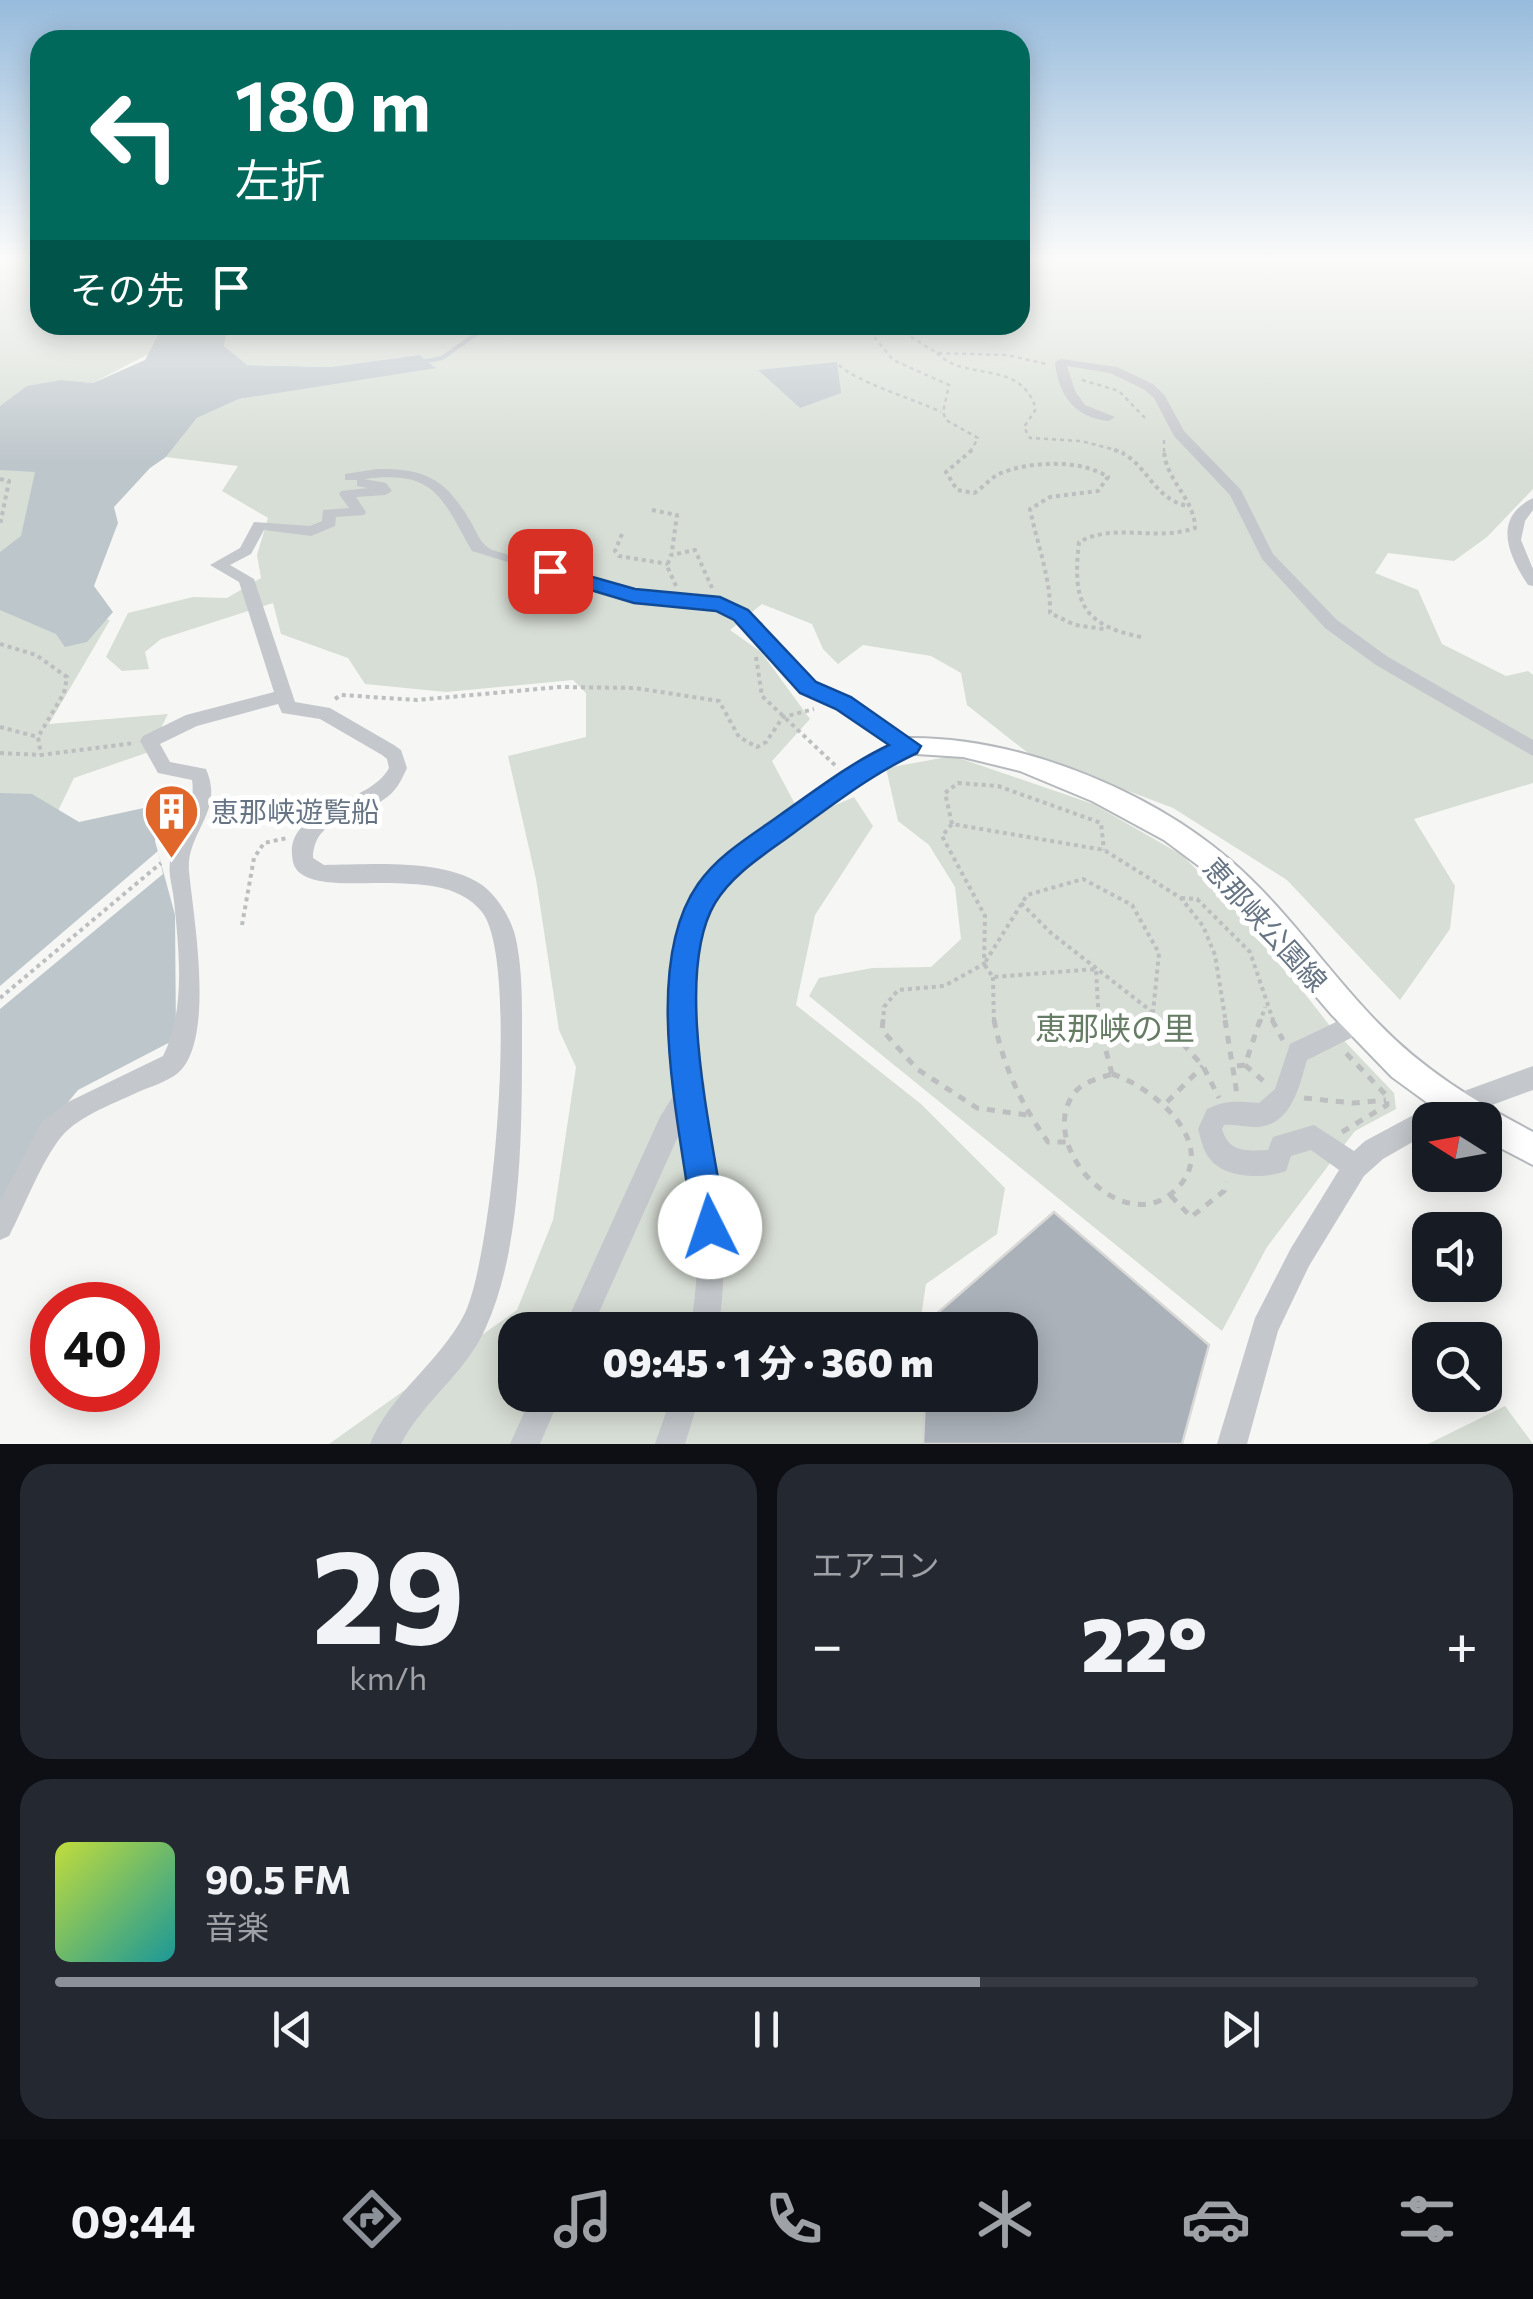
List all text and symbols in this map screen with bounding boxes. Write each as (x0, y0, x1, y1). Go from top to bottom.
text: 180 m (235, 60, 431, 145)
icon: left (70, 70, 200, 200)
text: 左折 (235, 151, 325, 206)
icon: arrive (204, 260, 259, 315)
text: その先 (70, 265, 184, 312)
pin (508, 529, 593, 614)
icon: arrive (523, 544, 578, 599)
building icon: 恵那峡遊覧船 (142, 781, 202, 860)
place label: 恵那峡遊覧船 (211, 794, 379, 828)
street label: 恵那峡公園線 (1197, 850, 1335, 998)
park label: 恵那峡の里 (1035, 1007, 1195, 1047)
north arrow (1412, 1102, 1502, 1192)
map controls (1412, 1102, 1502, 1412)
position arrow (658, 1175, 762, 1279)
button: sound (1412, 1212, 1502, 1302)
speed limit sign: 40 (30, 1282, 160, 1412)
button: search (1412, 1322, 1502, 1412)
text: 09:45 · 1 分 · 360 m (603, 1338, 933, 1385)
text: 29 (312, 1512, 465, 1671)
text: エアコン (812, 1544, 940, 1584)
text: 22° (1081, 1596, 1207, 1687)
text: − (812, 1609, 843, 1676)
text: + (1446, 1609, 1478, 1676)
text: km/h (349, 1657, 427, 1697)
text: 90.5 FM (205, 1855, 351, 1902)
text: 音楽 (205, 1906, 269, 1946)
icon: previous (265, 2002, 320, 2057)
icon: pause (739, 2002, 794, 2057)
icon: next (1213, 2002, 1268, 2057)
icon: directions (337, 2184, 407, 2254)
icon: music (548, 2184, 618, 2254)
icon: phone (759, 2184, 829, 2254)
icon: climate (970, 2184, 1040, 2254)
icon: car (1181, 2184, 1251, 2254)
icon: filters (1392, 2184, 1462, 2254)
text: 09:44 (71, 2192, 195, 2247)

